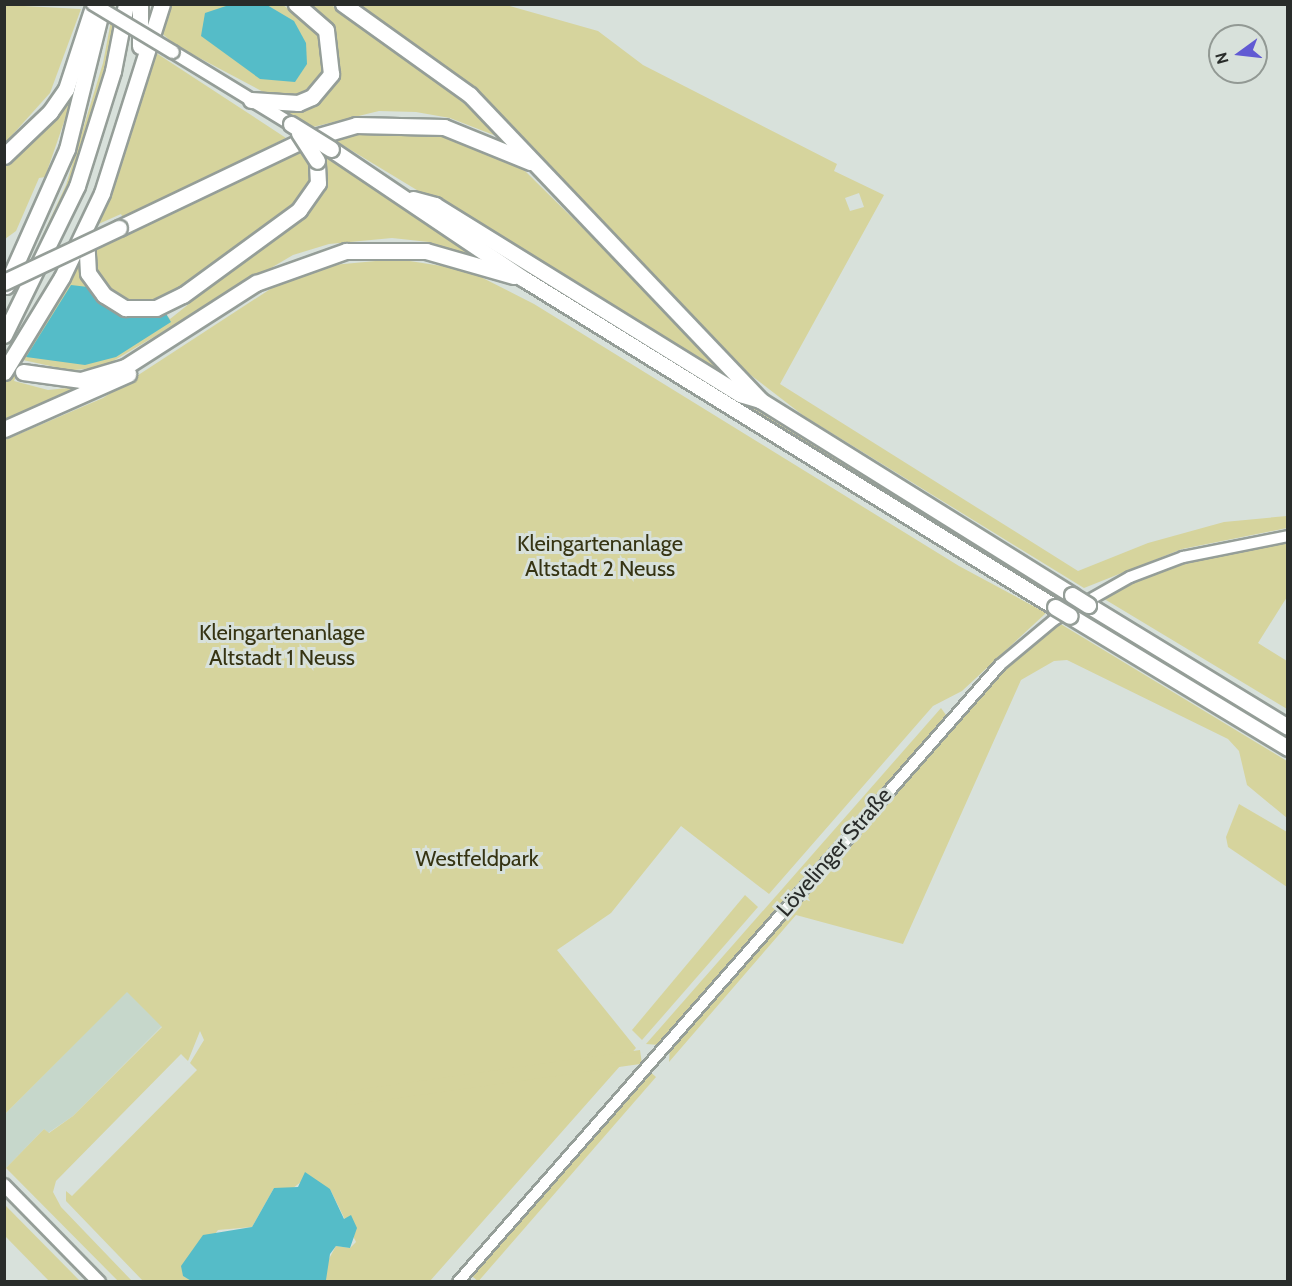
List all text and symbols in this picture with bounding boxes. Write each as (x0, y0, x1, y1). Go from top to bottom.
north arrow (1208, 24, 1268, 84)
text: N (1211, 50, 1233, 66)
park label: Kleingartenanlage Altstadt 2 Neuss (517, 530, 683, 582)
park label: Kleingartenanlage Altstadt 1 Neuss (199, 619, 365, 670)
street label: Lövelinger Straße (771, 782, 897, 922)
park label: Westfeldpark (416, 846, 538, 872)

